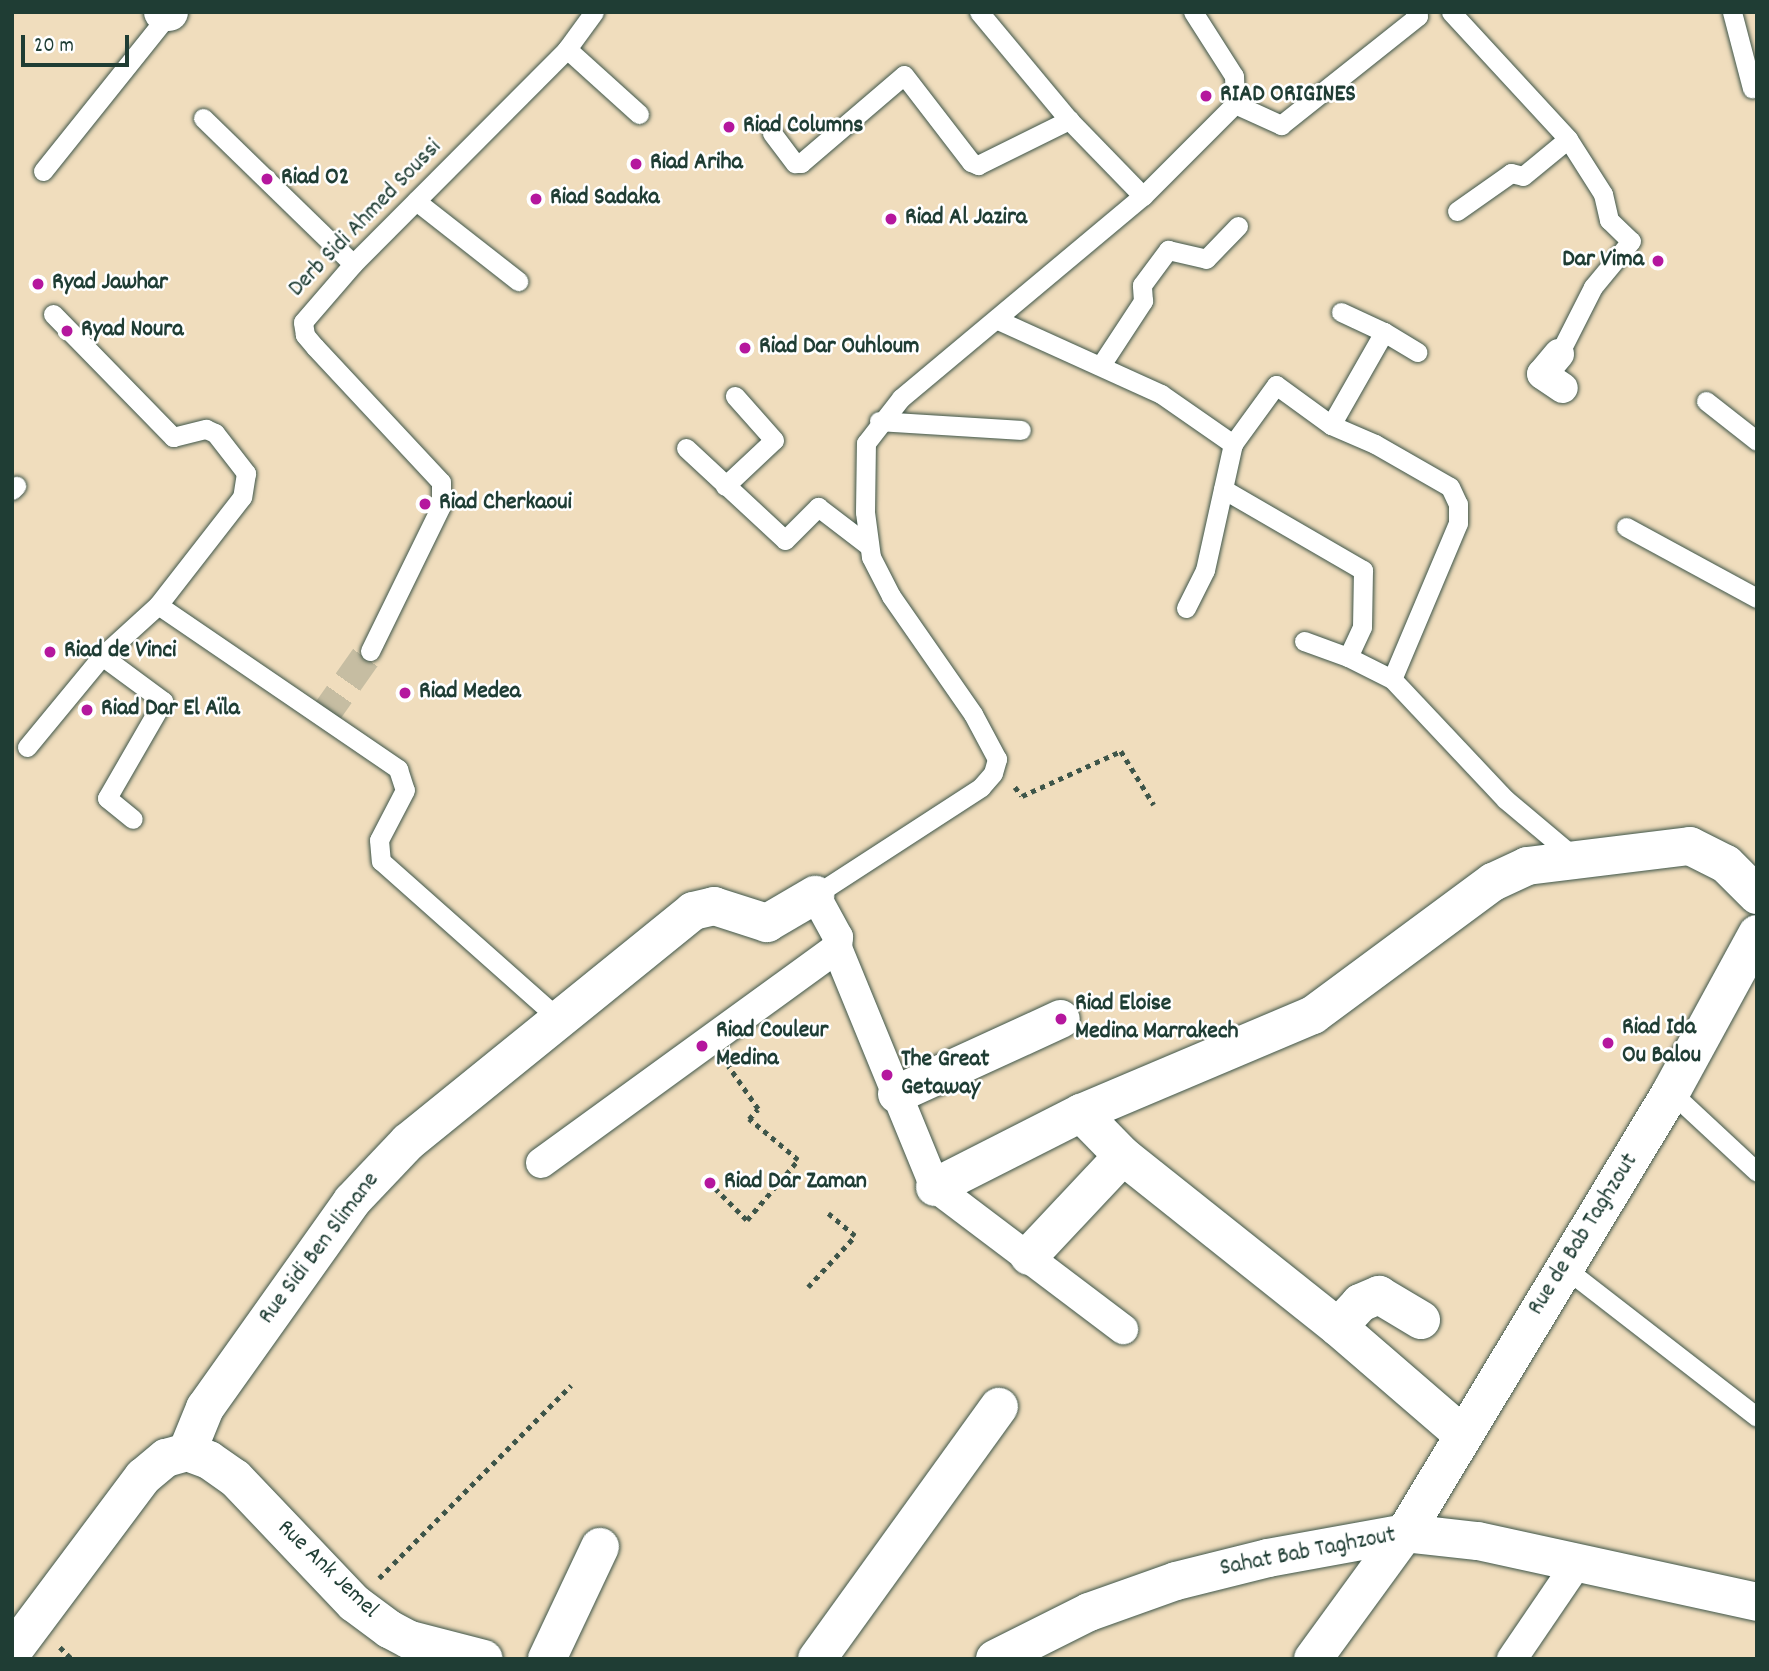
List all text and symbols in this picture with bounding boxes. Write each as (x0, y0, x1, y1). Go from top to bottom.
scale bar (24, 21, 133, 65)
text: 20 m (34, 32, 74, 62)
place label: RIAD ORIGINES (1220, 82, 1356, 110)
marker: RIAD ORIGINES (1198, 88, 1214, 104)
place label: Riad Columns (743, 113, 863, 141)
marker: Riad Columns (721, 119, 737, 135)
street label: Derb Sidi Ahmed Soussi (283, 134, 449, 304)
place label: Riad Ariha (650, 150, 743, 178)
marker: Riad Ariha (628, 156, 644, 172)
place label: Riad O2 (281, 165, 349, 193)
marker: Riad O2 (259, 171, 275, 187)
place label: Riad Sadaka (550, 185, 660, 213)
marker: Riad Sadaka (528, 191, 544, 207)
place label: Riad Al Jazira (905, 205, 1027, 233)
marker: Riad Al Jazira (883, 211, 899, 227)
place label: Dar Vima (1562, 247, 1644, 275)
marker: Dar Vima (1650, 253, 1666, 269)
place label: Ryad Jawhar (52, 270, 168, 298)
marker: Ryad Jawhar (30, 276, 46, 292)
place label: Ryad Noura (81, 317, 183, 345)
marker: Ryad Noura (59, 323, 75, 339)
place label: Riad Dar Ouhloum (759, 334, 919, 362)
marker: Riad Dar Ouhloum (737, 340, 753, 356)
place label: Riad Cherkaoui (439, 490, 572, 518)
marker: Riad Cherkaoui (417, 496, 433, 512)
place label: Riad de Vinci (64, 638, 176, 666)
marker: Riad de Vinci (42, 644, 58, 660)
place label: Riad Medea (419, 679, 521, 707)
marker: Riad Medea (397, 685, 413, 701)
place label: Riad Dar El Aïla (101, 696, 240, 724)
marker: Riad Dar El Aïla (79, 702, 95, 718)
place label: Riad Eloise Medina Marrakech (1075, 991, 1239, 1047)
marker: Riad Eloise Medina Marrakech (1053, 1011, 1069, 1027)
place label: Riad Ida Ou Balou (1622, 1015, 1701, 1071)
place label: Riad Couleur Medina (716, 1018, 828, 1074)
marker: Riad Ida Ou Balou (1600, 1035, 1616, 1051)
marker: Riad Couleur Medina (694, 1038, 710, 1054)
place label: The Great Getaway (901, 1047, 989, 1103)
marker: The Great Getaway (879, 1067, 895, 1083)
street label: Rue de Bab Taghzout (1523, 1149, 1645, 1321)
street label: Rue Sidi Ben Slimane (253, 1167, 387, 1331)
place label: Riad Dar Zaman (724, 1169, 867, 1197)
marker: Riad Dar Zaman (702, 1175, 718, 1191)
street label: Rue Ank Jemel (270, 1515, 384, 1625)
street label: Sahat Bab Taghzout (1218, 1522, 1398, 1584)

